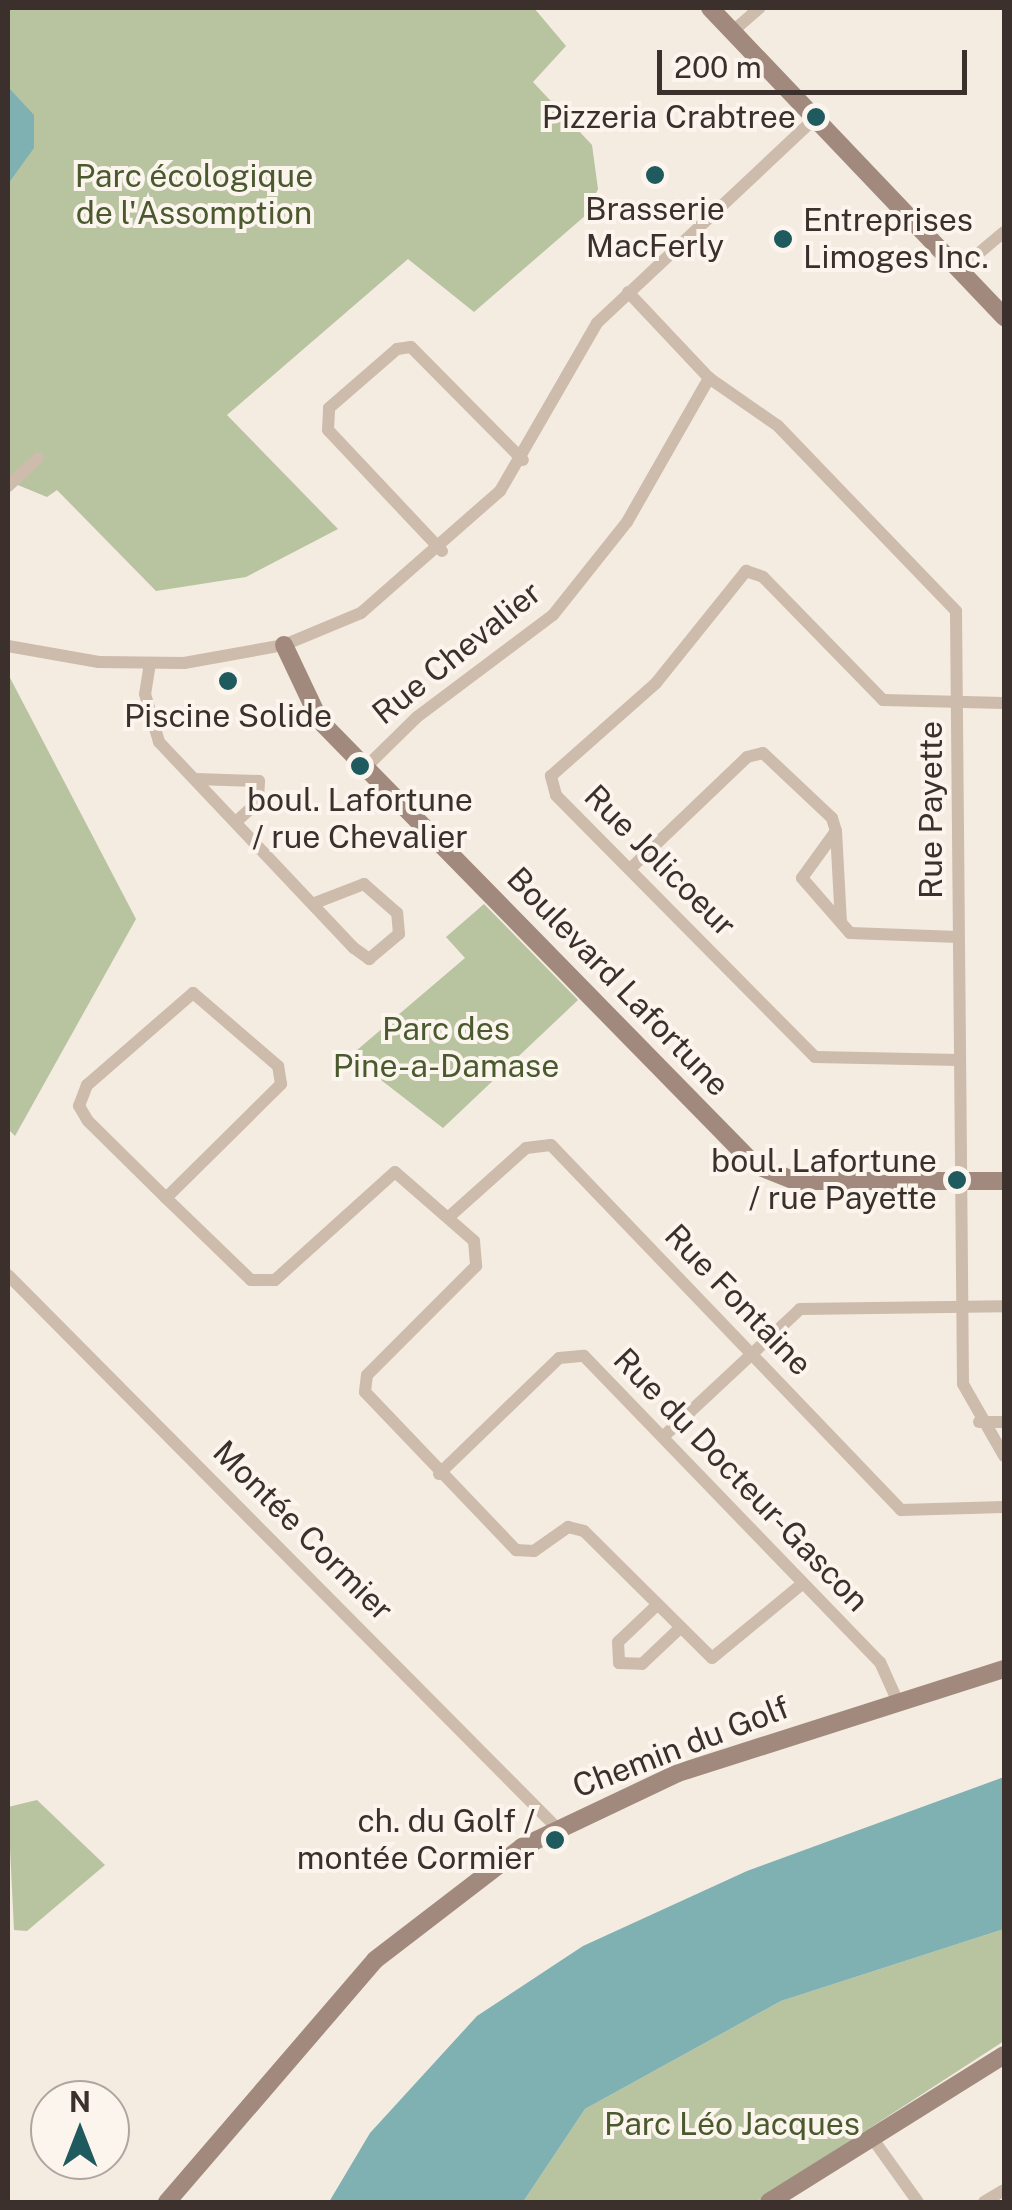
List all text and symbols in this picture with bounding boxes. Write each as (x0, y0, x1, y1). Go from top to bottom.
scale bar (662, 30, 972, 92)
text: 200 m (674, 49, 762, 85)
place label: Pizzeria Crabtree (542, 98, 796, 136)
marker: Pizzeria Crabtree (805, 106, 827, 128)
park label: Parc écologique de l'Assomption (74, 158, 314, 233)
marker: Brasserie MacFerly (644, 164, 666, 186)
place label: Brasserie MacFerly (585, 191, 725, 266)
place label: Entreprises Limoges Inc. (803, 202, 989, 277)
marker: Entreprises Limoges Inc. (772, 228, 794, 250)
street label: Rue Chevalier (365, 573, 549, 733)
marker: Piscine Solide (217, 670, 239, 692)
place label: Piscine Solide (124, 697, 332, 735)
street label: Rue Payette (912, 721, 950, 899)
marker: boul. Lafortune / rue Chevalier (349, 755, 371, 777)
street label: Rue Jolicoeur (576, 777, 744, 945)
place label: boul. Lafortune / rue Chevalier (247, 782, 473, 857)
street label: Boulevard Lafortune (499, 860, 737, 1104)
park label: Parc des Pine-a-Damase (333, 1011, 559, 1086)
place label: boul. Lafortune / rue Payette (711, 1143, 937, 1218)
marker: boul. Lafortune / rue Payette (946, 1169, 968, 1191)
street label: Rue Fontaine (656, 1217, 820, 1383)
street label: Rue du Docteur-Gascon (605, 1340, 877, 1620)
street label: Montée Cormier (205, 1433, 401, 1629)
street label: Chemin du Golf (567, 1688, 795, 1806)
place label: ch. du Golf / montée Cormier (297, 1803, 535, 1878)
marker: ch. du Golf / montée Cormier (544, 1829, 566, 1851)
north arrow (30, 2080, 130, 2180)
text: N (69, 2085, 91, 2118)
park label: Parc Léo Jacques (604, 2105, 860, 2143)

